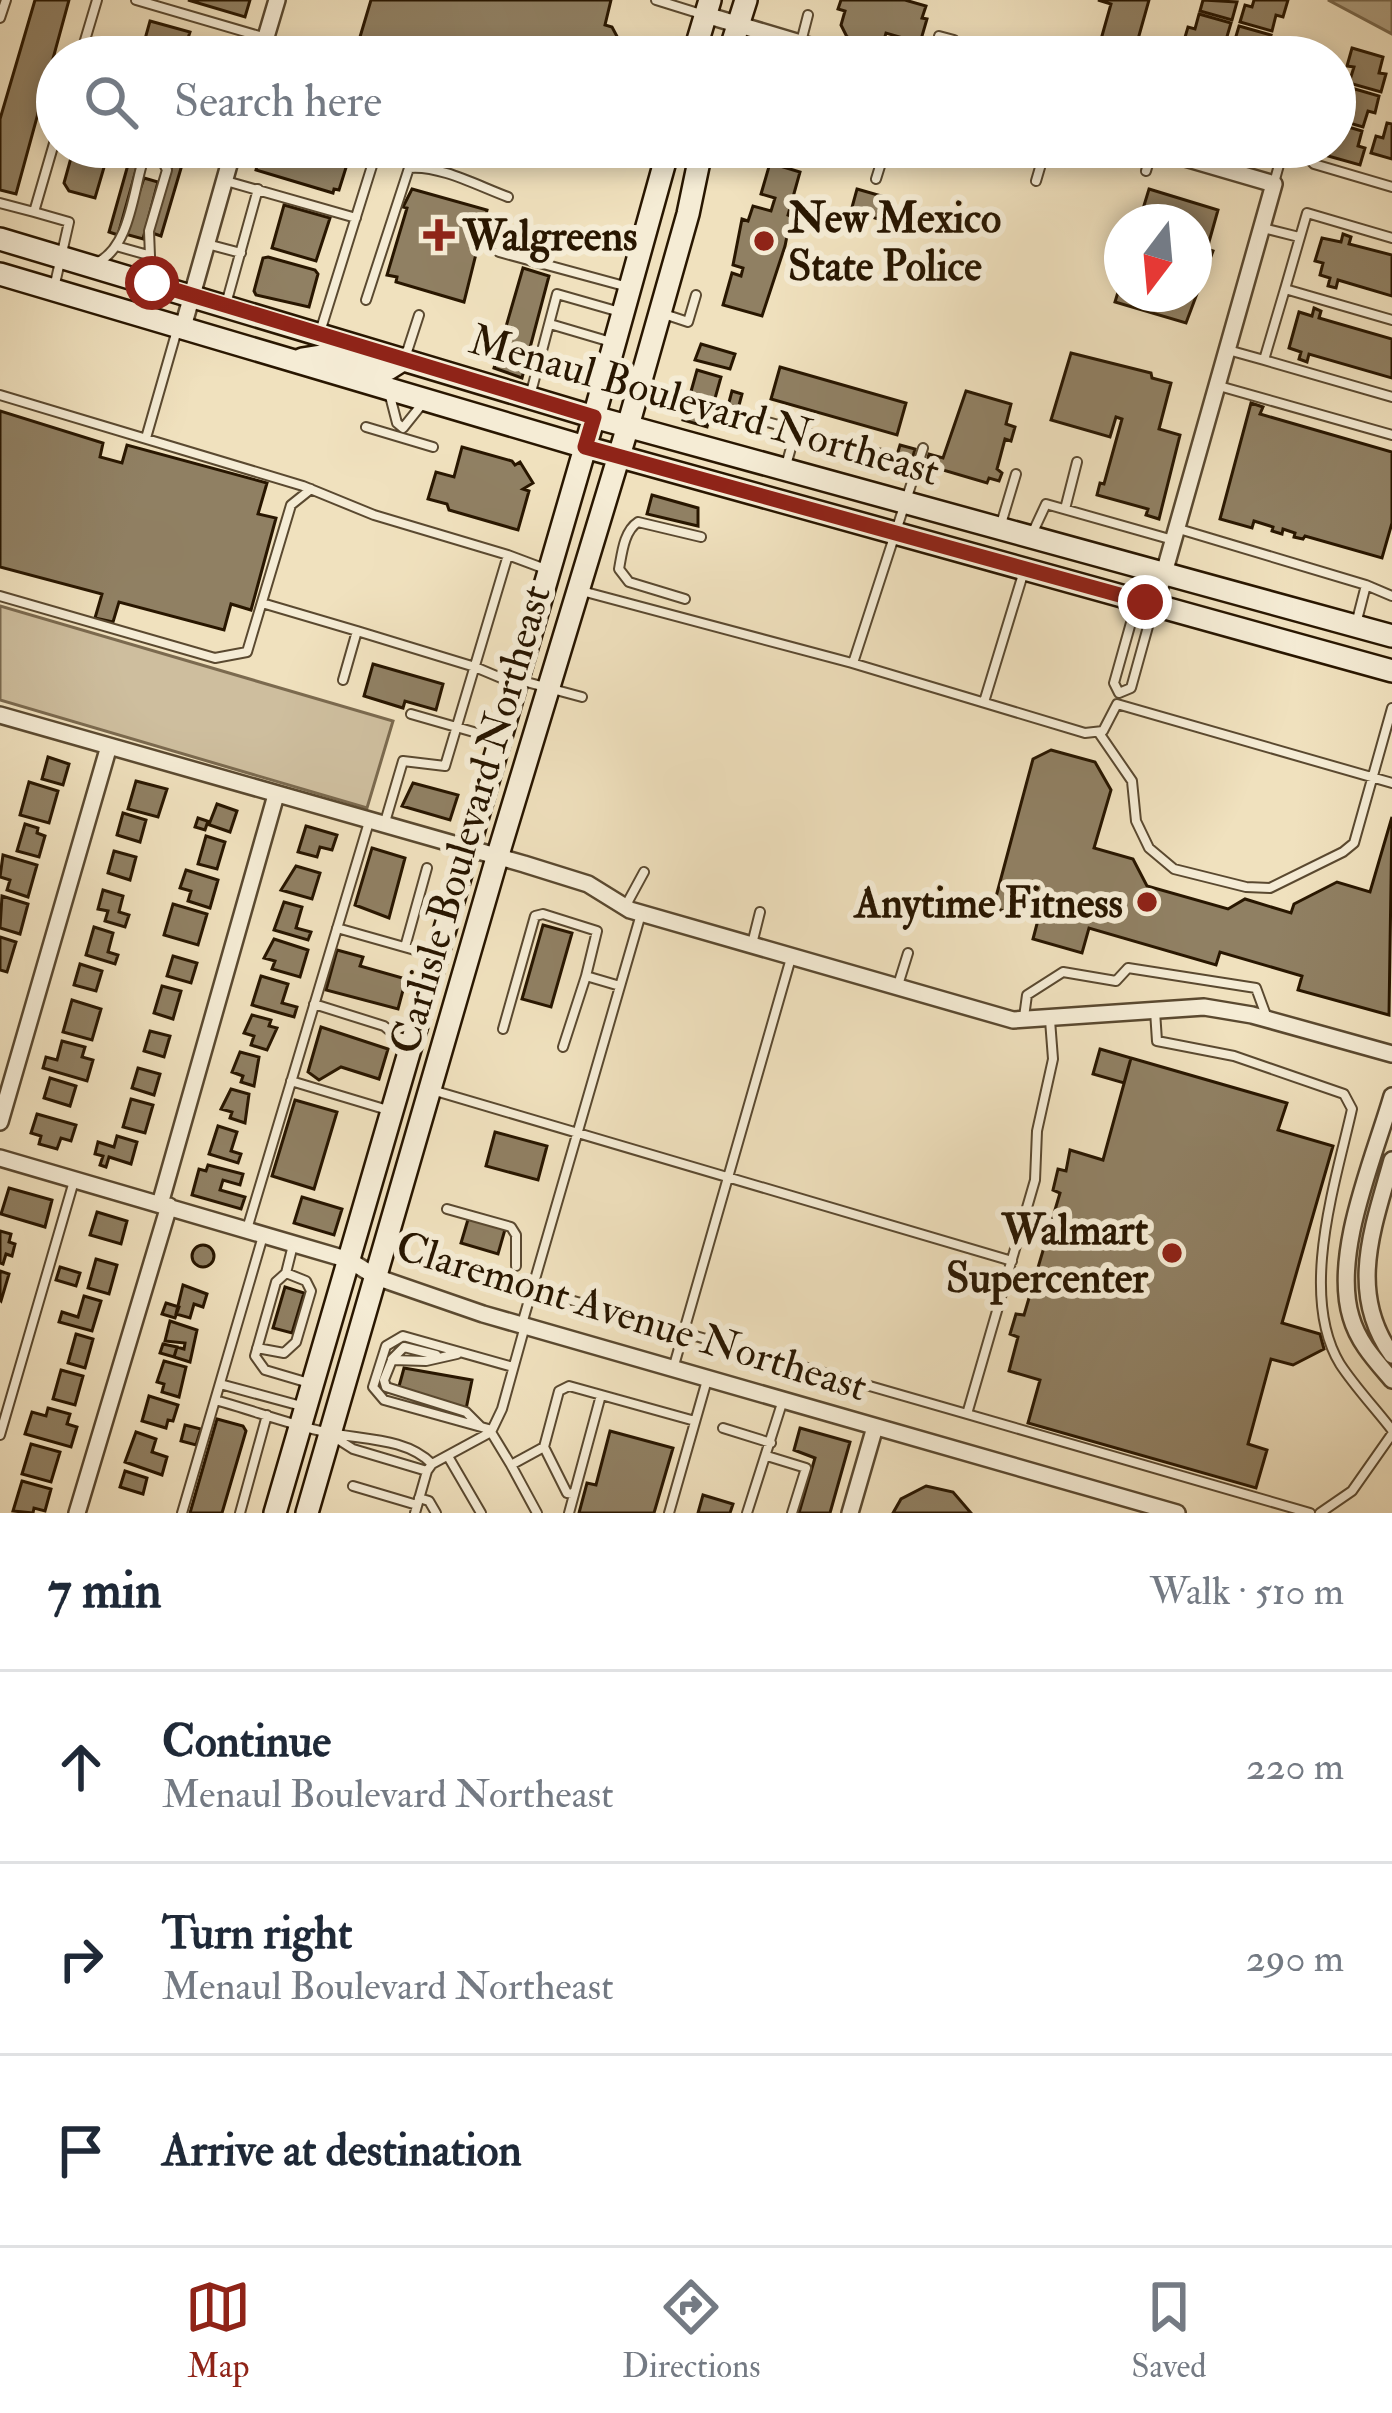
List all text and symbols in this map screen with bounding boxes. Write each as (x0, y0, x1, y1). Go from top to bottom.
search box (36, 36, 1356, 168)
icon: search (78, 69, 144, 135)
text: Search here (174, 74, 382, 130)
place label: New Mexico State Police (787, 193, 1001, 293)
north arrow (1104, 204, 1212, 312)
place label: Walgreens (462, 211, 637, 263)
marker: Walgreens (426, 222, 452, 248)
marker: New Mexico State Police (751, 228, 777, 254)
route start (125, 256, 179, 310)
street label: Menaul Boulevard Northeast (463, 314, 945, 498)
route end (1118, 575, 1172, 629)
street label: Carlisle Boulevard Northeast (379, 579, 563, 1060)
place label: Anytime Fitness (852, 878, 1123, 931)
marker: Anytime Fitness (1134, 889, 1160, 915)
place label: Walmart Supercenter (946, 1205, 1149, 1305)
street label: Claremont Avenue Northeast (390, 1220, 873, 1413)
marker: Walmart Supercenter (1159, 1240, 1185, 1266)
text: 7 min (48, 1559, 162, 1623)
text: Walk · 510 m (1150, 1567, 1344, 1616)
text: Continue (162, 1714, 331, 1770)
icon: ahead (48, 1734, 114, 1800)
text: 220 m (1246, 1742, 1344, 1791)
text: Menaul Boulevard Northeast (162, 1770, 614, 1819)
text: Turn right (162, 1906, 352, 1962)
icon: right (48, 1926, 114, 1992)
text: 290 m (1246, 1934, 1344, 1983)
text: Menaul Boulevard Northeast (162, 1962, 614, 2011)
icon: arrive (48, 2118, 114, 2184)
text: Arrive at destination (162, 2123, 522, 2179)
tab: Map (185, 2274, 251, 2387)
tab: Directions (622, 2274, 761, 2387)
tab: Saved (1131, 2274, 1207, 2387)

